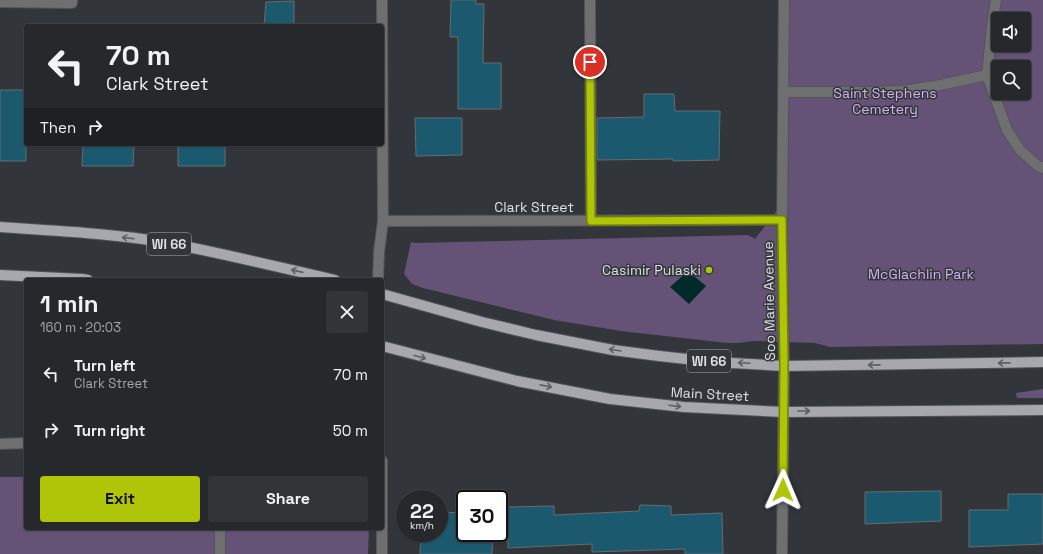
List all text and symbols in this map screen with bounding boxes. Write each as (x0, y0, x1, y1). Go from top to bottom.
map controls (991, 12, 1031, 100)
button: sound (991, 12, 1031, 52)
text: 70 m (106, 37, 171, 73)
icon: left (40, 40, 92, 92)
pin (573, 45, 607, 79)
icon: arrive (579, 51, 601, 73)
button: search (991, 60, 1031, 100)
text: Clark Street (106, 72, 208, 95)
park label: Saint Stephens Cemetery (833, 84, 937, 118)
icon: right (84, 116, 106, 138)
text: Then (40, 118, 76, 137)
street label: Clark Street (494, 198, 574, 216)
road number: WI 66 (147, 233, 191, 255)
one-way arrow (122, 234, 135, 242)
street label: Soo Marie Avenue (759, 241, 779, 361)
place label: Casimir Pulaski (602, 261, 701, 279)
marker: Casimir Pulaski (704, 265, 714, 275)
park label: McGlachlin Park (868, 265, 975, 283)
one-way arrow (290, 267, 303, 275)
text: 1 min (40, 288, 99, 319)
button: close (326, 291, 368, 333)
text: 160 m · 20:03 (40, 319, 121, 336)
one-way arrow (609, 346, 622, 354)
road number: WI 66 (687, 350, 731, 372)
one-way arrow (413, 353, 426, 361)
text: Turn left (74, 356, 136, 375)
one-way arrow (998, 359, 1011, 367)
one-way arrow (738, 360, 751, 367)
one-way arrow (868, 361, 881, 369)
icon: left (40, 363, 62, 385)
text: 70 m (333, 365, 368, 384)
text: Clark Street (74, 375, 148, 392)
one-way arrow (539, 383, 552, 391)
street label: Main Street (670, 383, 750, 405)
one-way arrow (668, 403, 681, 410)
one-way arrow (797, 408, 810, 415)
icon: right (40, 419, 62, 441)
text: Turn right (74, 421, 145, 440)
text: 50 m (333, 421, 368, 440)
position arrow (762, 469, 804, 511)
button: Exit (40, 476, 200, 522)
button: Share (208, 476, 368, 522)
speed limit sign: 30 (456, 490, 508, 542)
text: 22 (410, 498, 434, 524)
text: km/h (410, 519, 434, 532)

